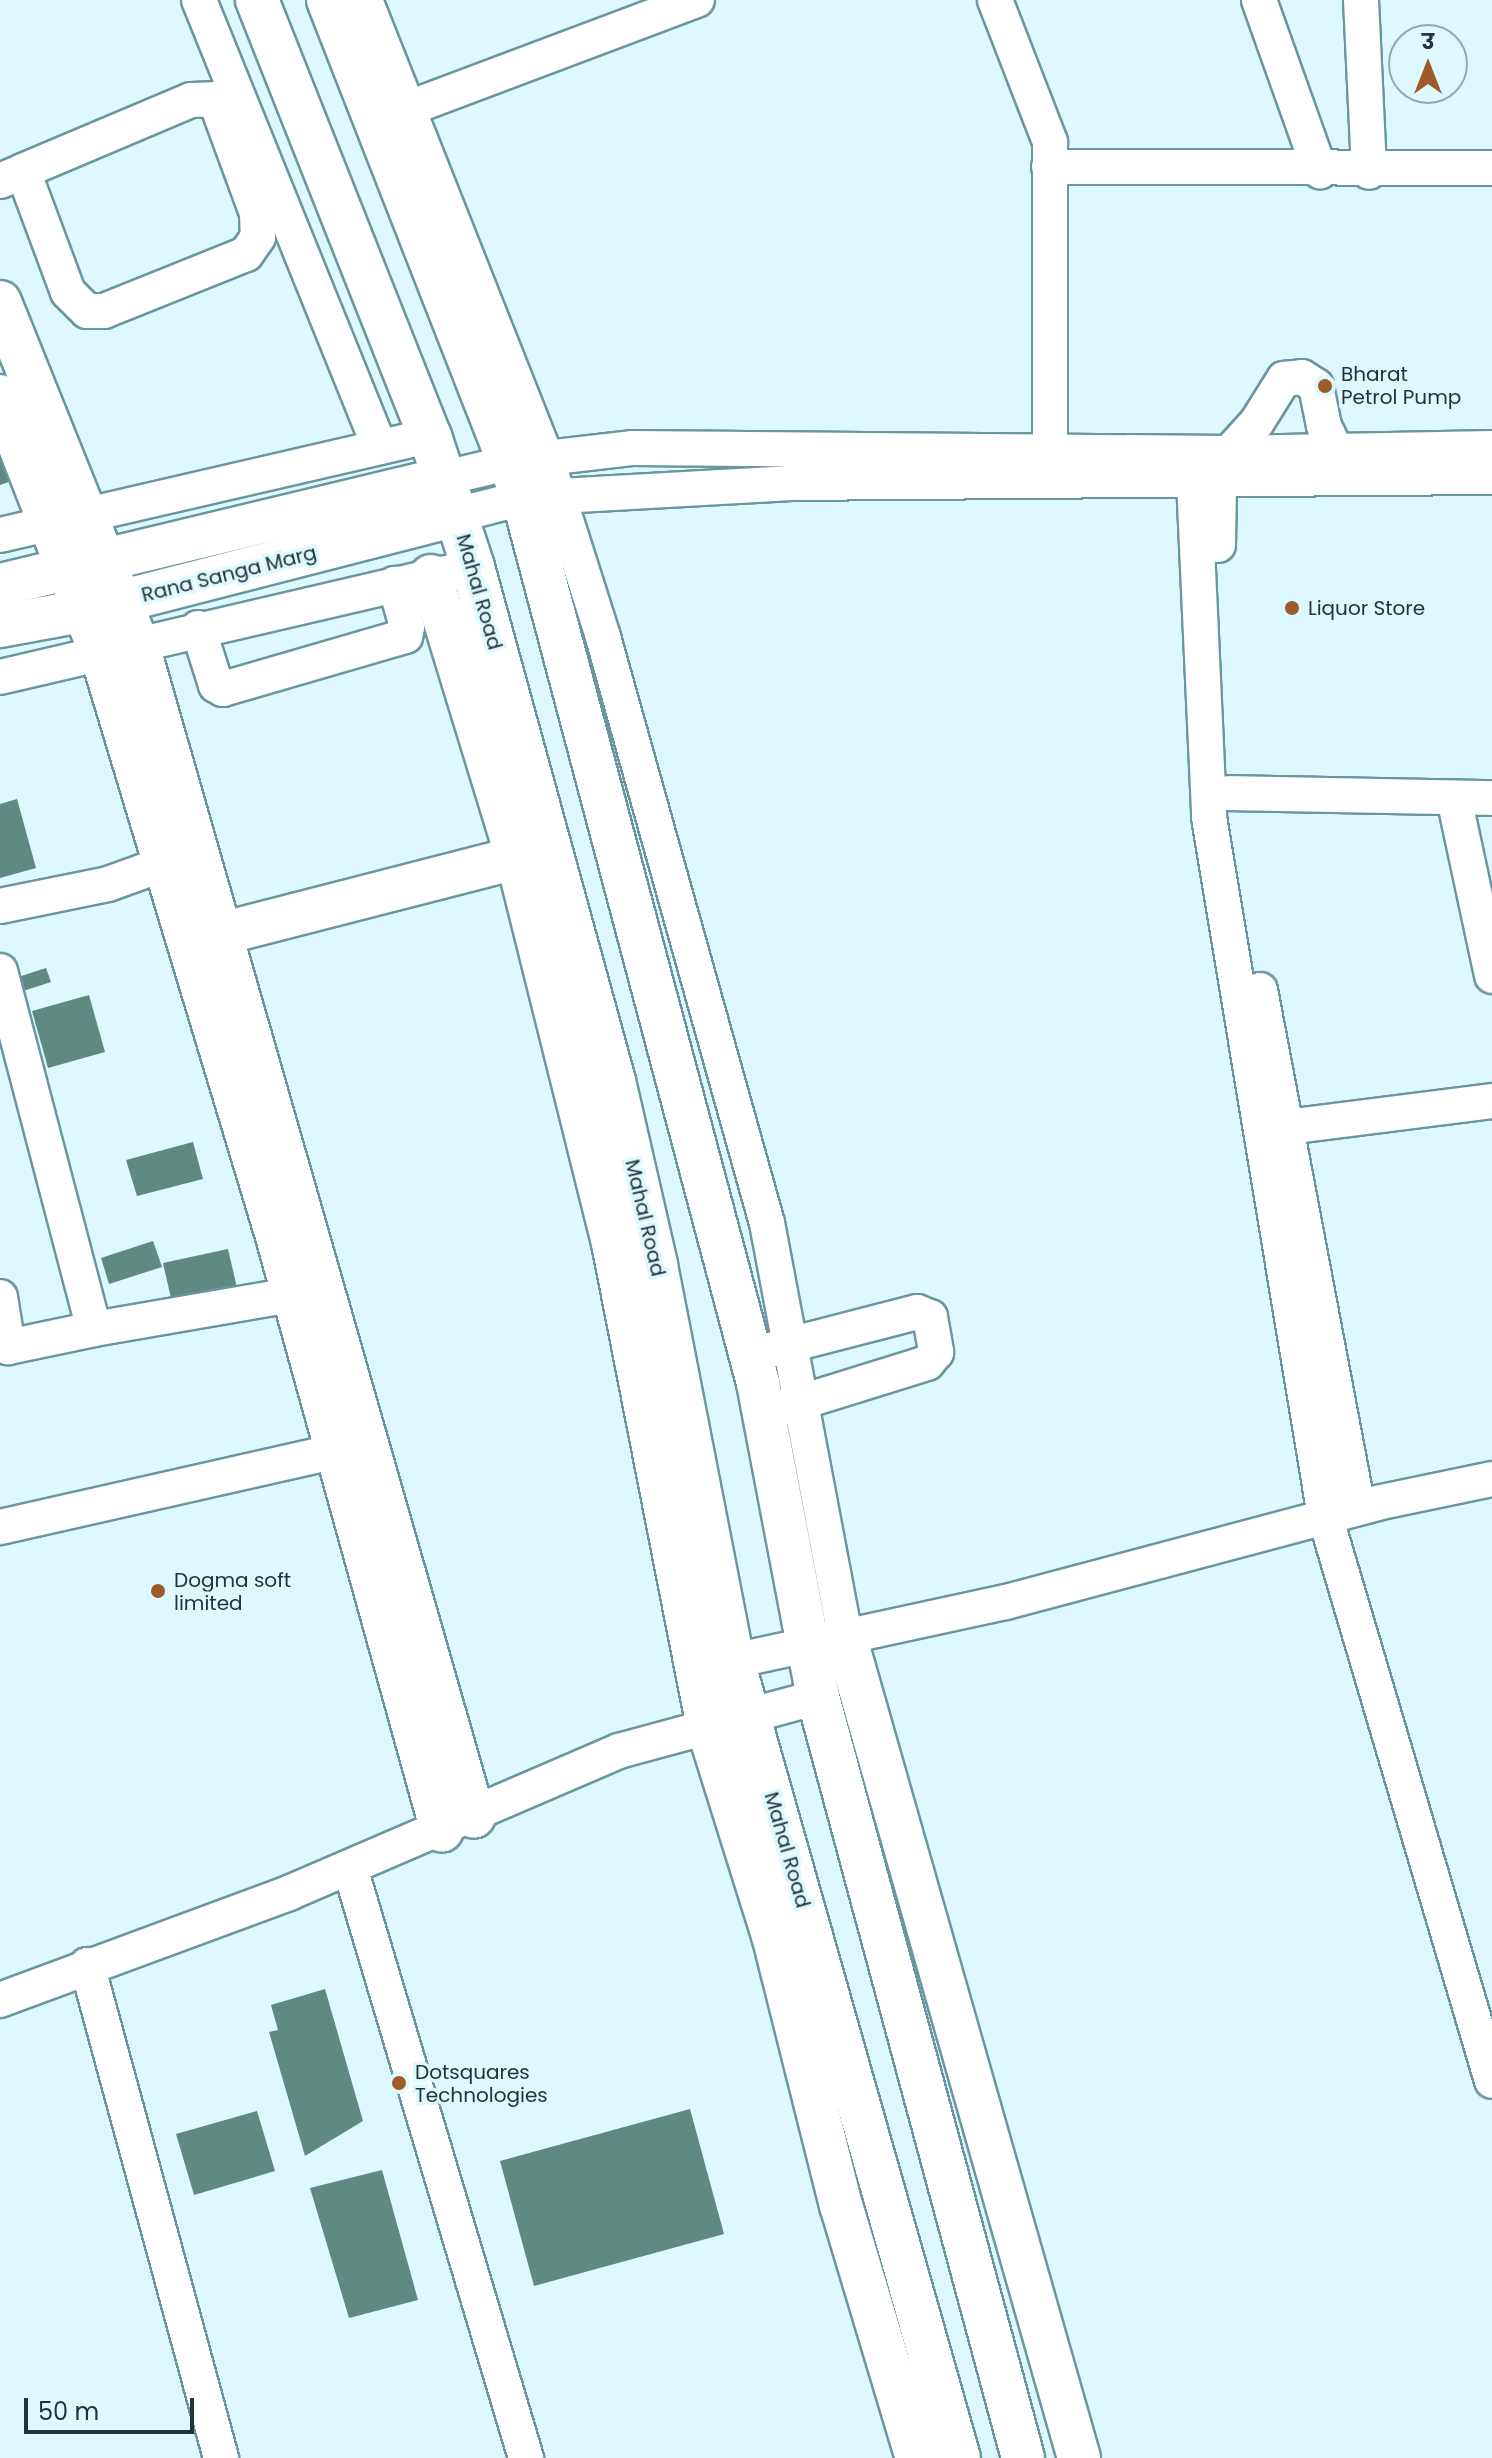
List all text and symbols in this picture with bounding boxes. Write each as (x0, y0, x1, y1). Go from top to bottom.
north arrow (1388, 24, 1468, 104)
text: उ (1422, 26, 1434, 57)
place label: Bharat Petrol Pump (1341, 362, 1461, 409)
marker: Bharat Petrol Pump (1316, 377, 1334, 395)
street label: Mahal Road (451, 531, 507, 653)
street label: Rana Sanga Marg (139, 541, 319, 607)
place label: Liquor Store (1308, 596, 1425, 620)
marker: Liquor Store (1283, 599, 1301, 617)
street label: Mahal Road (620, 1157, 670, 1279)
place label: Dogma soft limited (174, 1568, 291, 1615)
marker: Dogma soft limited (149, 1582, 167, 1600)
street label: Mahal Road (759, 1789, 815, 1911)
place label: Dotsquares Technologies (415, 2060, 548, 2107)
marker: Dotsquares Technologies (390, 2074, 408, 2092)
scale bar (28, 2382, 198, 2432)
text: 50 m (38, 2395, 99, 2428)

